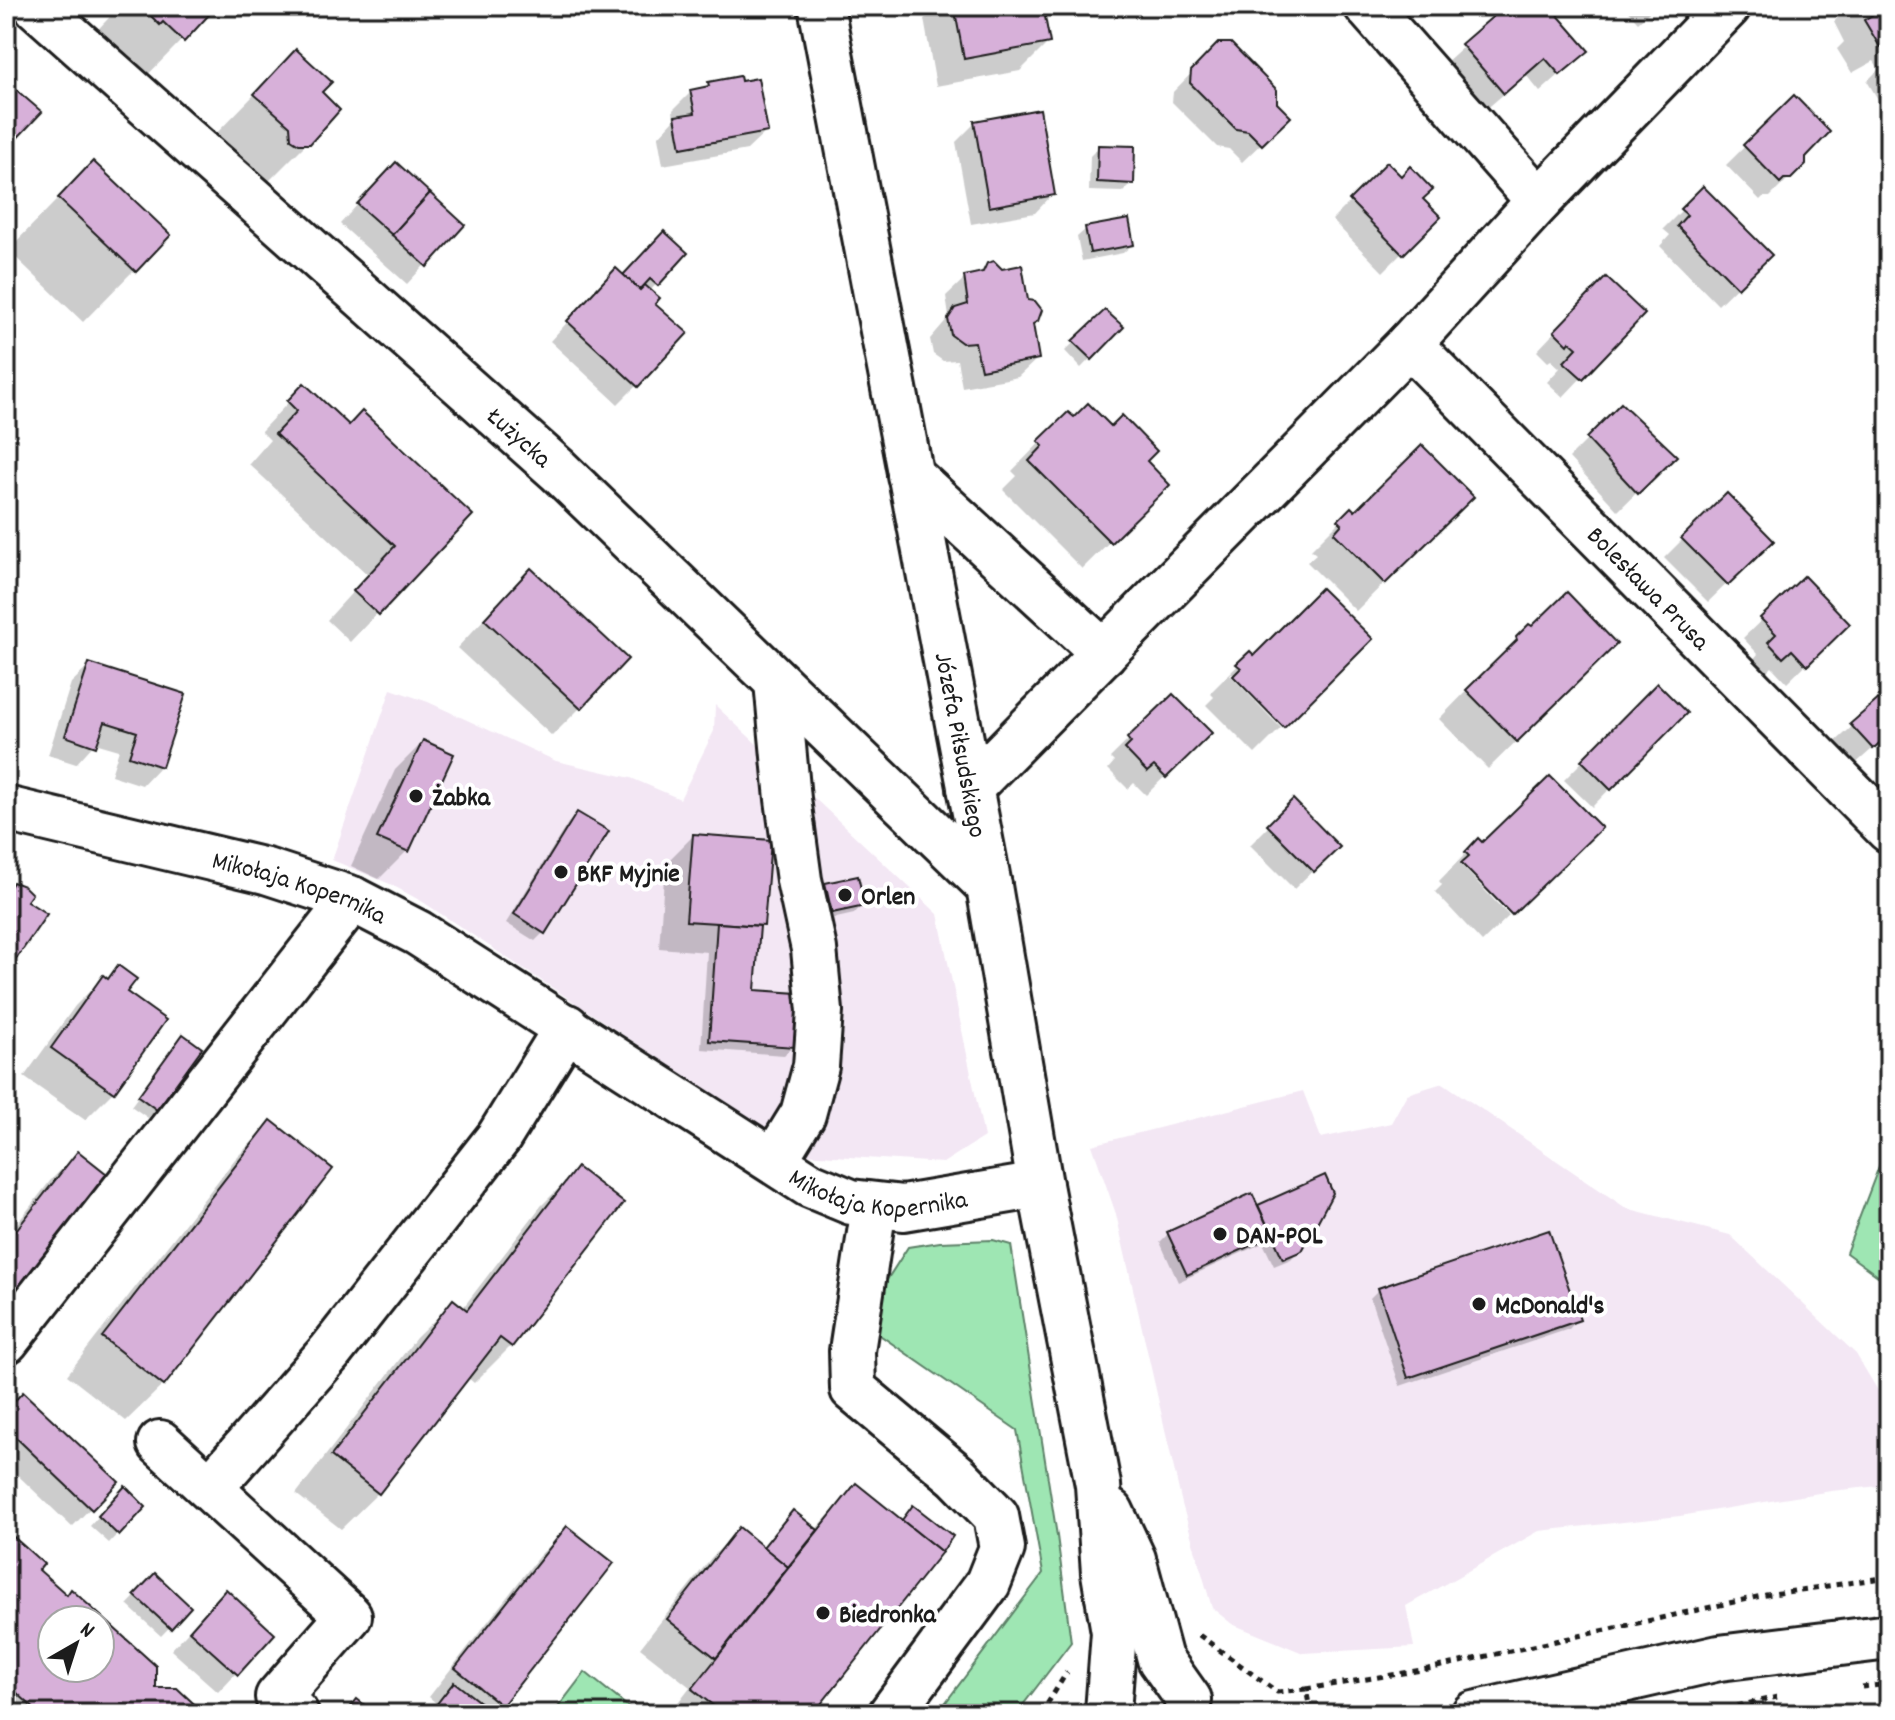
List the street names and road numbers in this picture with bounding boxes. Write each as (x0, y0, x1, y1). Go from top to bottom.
street label: Łużycka (477, 399, 559, 479)
street label: Bolesława Prusa (1577, 519, 1717, 661)
street label: Józefa Piłsudskiego (923, 649, 994, 841)
street label: Mikołaja Kopernika (208, 844, 393, 936)
street label: Mikołaja Kopernika (780, 1161, 971, 1230)

